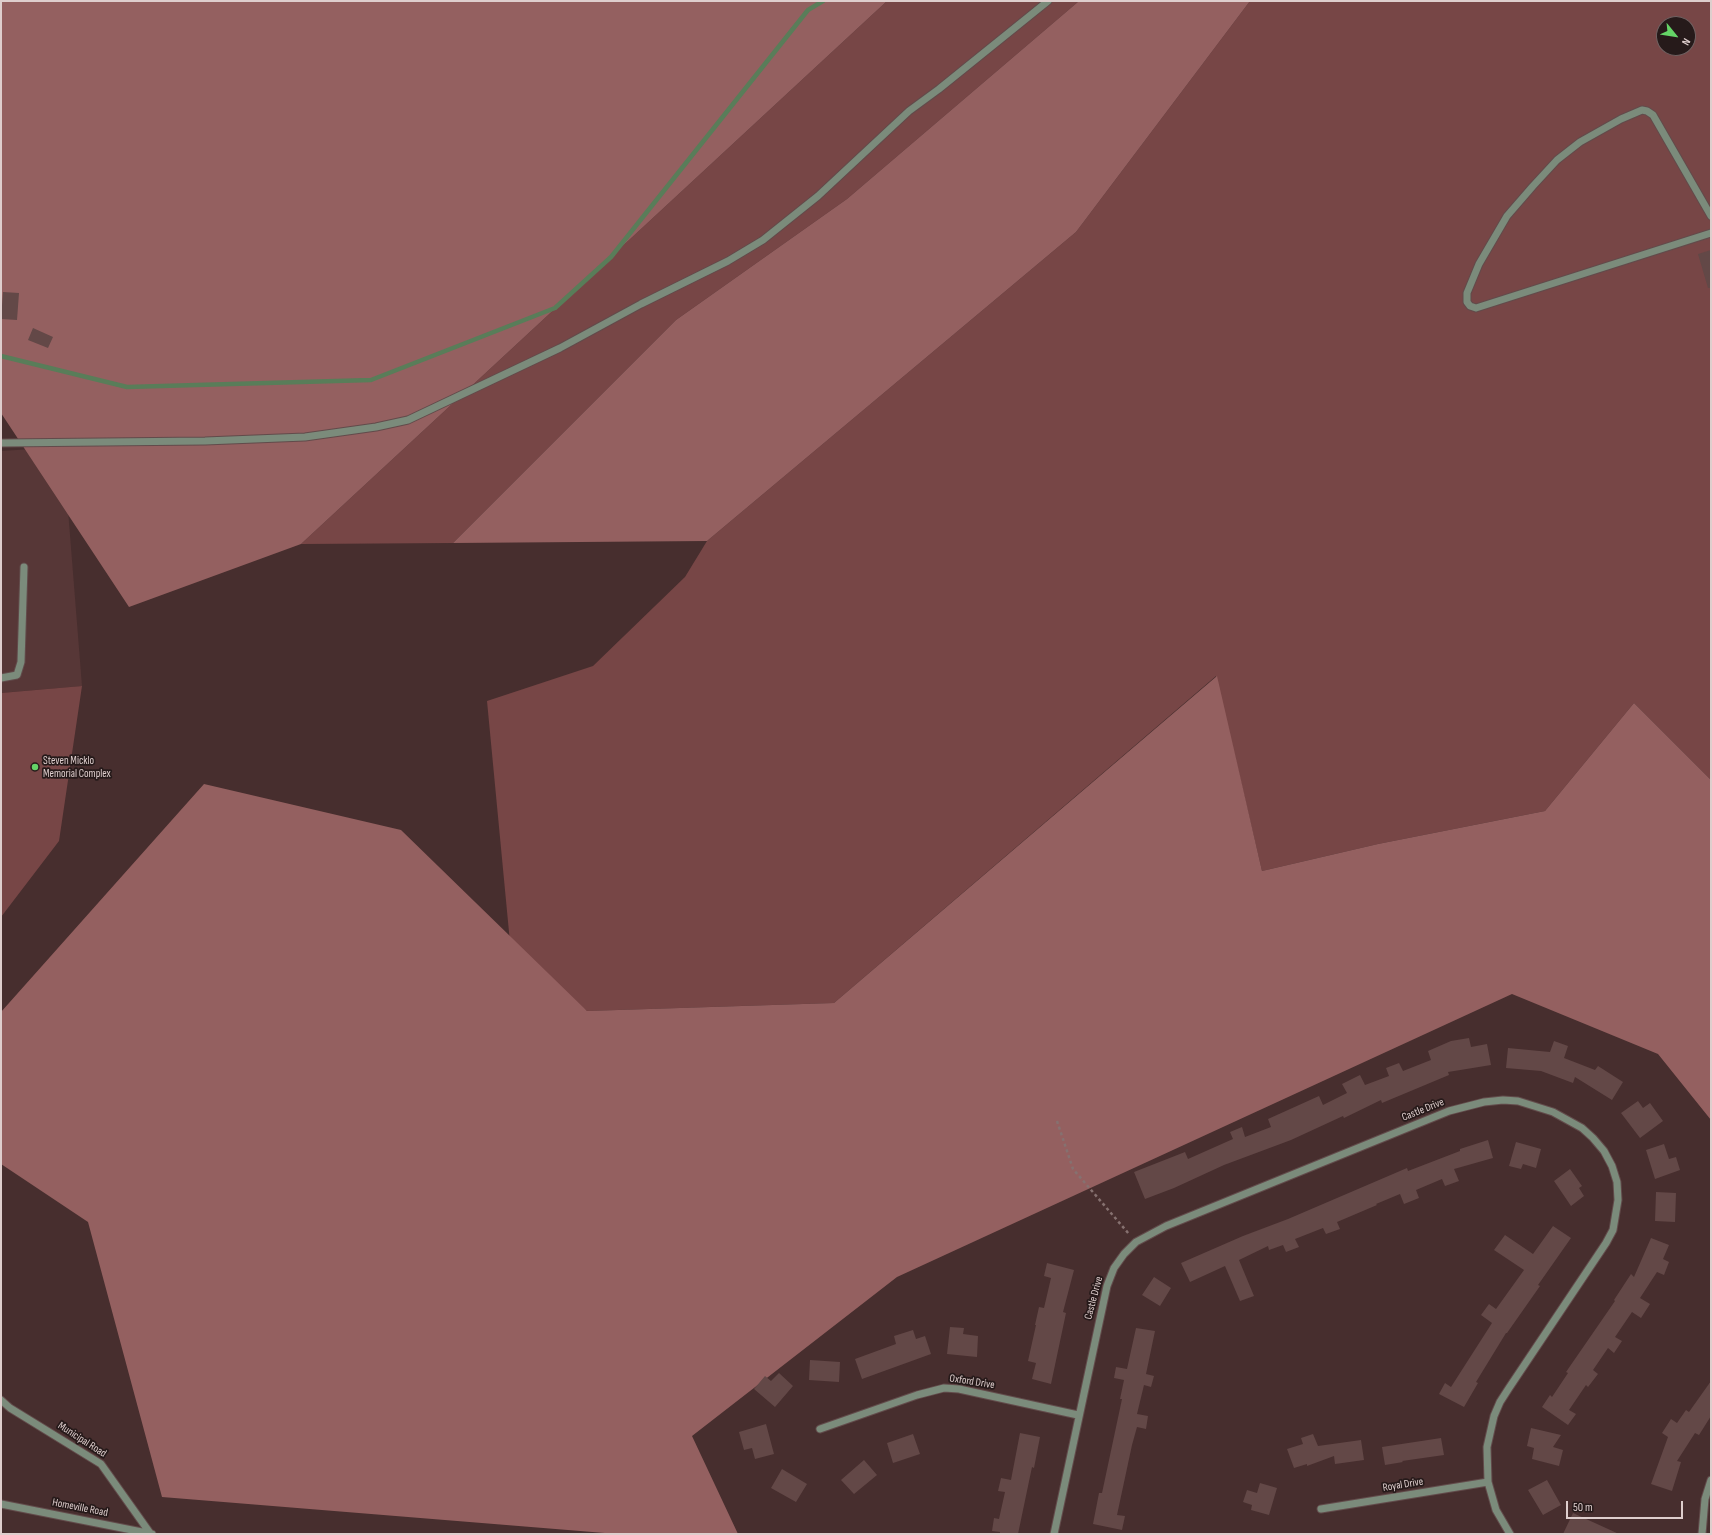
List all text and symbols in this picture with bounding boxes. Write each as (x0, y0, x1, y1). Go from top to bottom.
north arrow (1656, 16, 1696, 56)
text: N (1679, 36, 1693, 48)
place label: Steven Micklo Memorial Complex (43, 754, 111, 780)
marker: Steven Micklo Memorial Complex (30, 762, 40, 772)
street label: Castle Drive (1400, 1096, 1446, 1124)
street label: Castle Drive (1082, 1275, 1106, 1321)
street label: Oxford Drive (948, 1372, 996, 1392)
street label: Municipal Road (55, 1419, 109, 1461)
street label: Royal Drive (1382, 1475, 1424, 1495)
scale bar (1568, 1493, 1685, 1519)
street label: Homeville Road (51, 1496, 109, 1520)
text: 50 m (1573, 1500, 1593, 1515)

